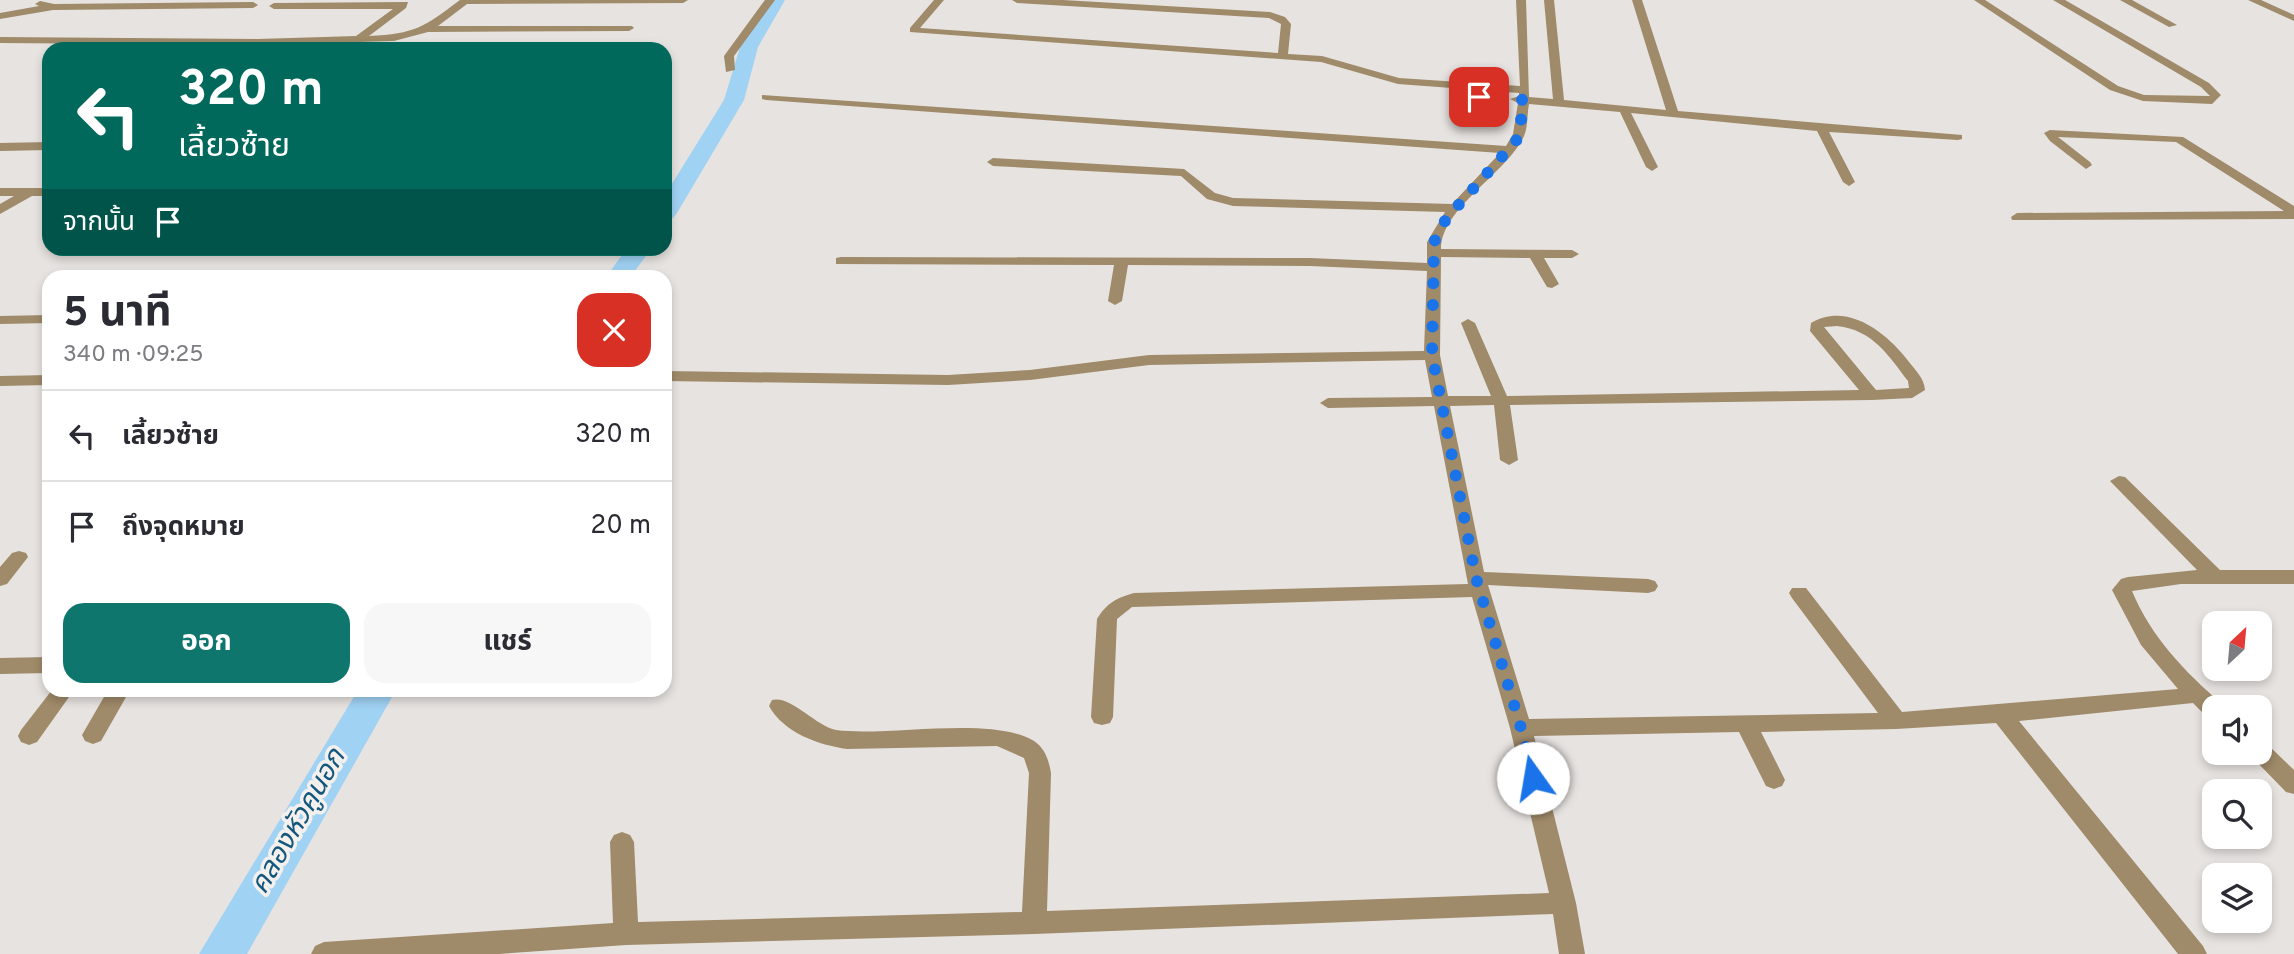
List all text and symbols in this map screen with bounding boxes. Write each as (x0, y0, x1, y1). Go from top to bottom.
text: 320 m (178, 61, 324, 123)
pin (1449, 67, 1509, 127)
icon: left (63, 70, 154, 161)
icon: arrive (1460, 78, 1498, 116)
text: เลี้ยวซ้าย (178, 128, 290, 168)
icon: arrive (149, 203, 187, 241)
text: จากนั้น (63, 207, 135, 240)
text: 5 นาที (63, 288, 172, 341)
button: close (577, 293, 651, 367)
text: 340 m · 09:25 (63, 341, 204, 370)
icon: left (63, 417, 101, 455)
text: 320 m (575, 419, 651, 452)
text: เลี้ยวซ้าย (122, 421, 219, 454)
icon: arrive (63, 508, 101, 546)
text: 20 m (590, 510, 651, 543)
text: ถึงจุดหมาย (122, 512, 245, 545)
button: ออก (63, 603, 350, 683)
button: แชร์ (364, 603, 651, 683)
north arrow (2202, 611, 2272, 681)
map controls (2202, 611, 2272, 933)
button: sound (2202, 695, 2272, 765)
position arrow (1496, 741, 1570, 815)
water label: คลองหัวคูนอก (243, 742, 356, 901)
button: search (2202, 779, 2272, 849)
button: layers (2202, 863, 2272, 933)

